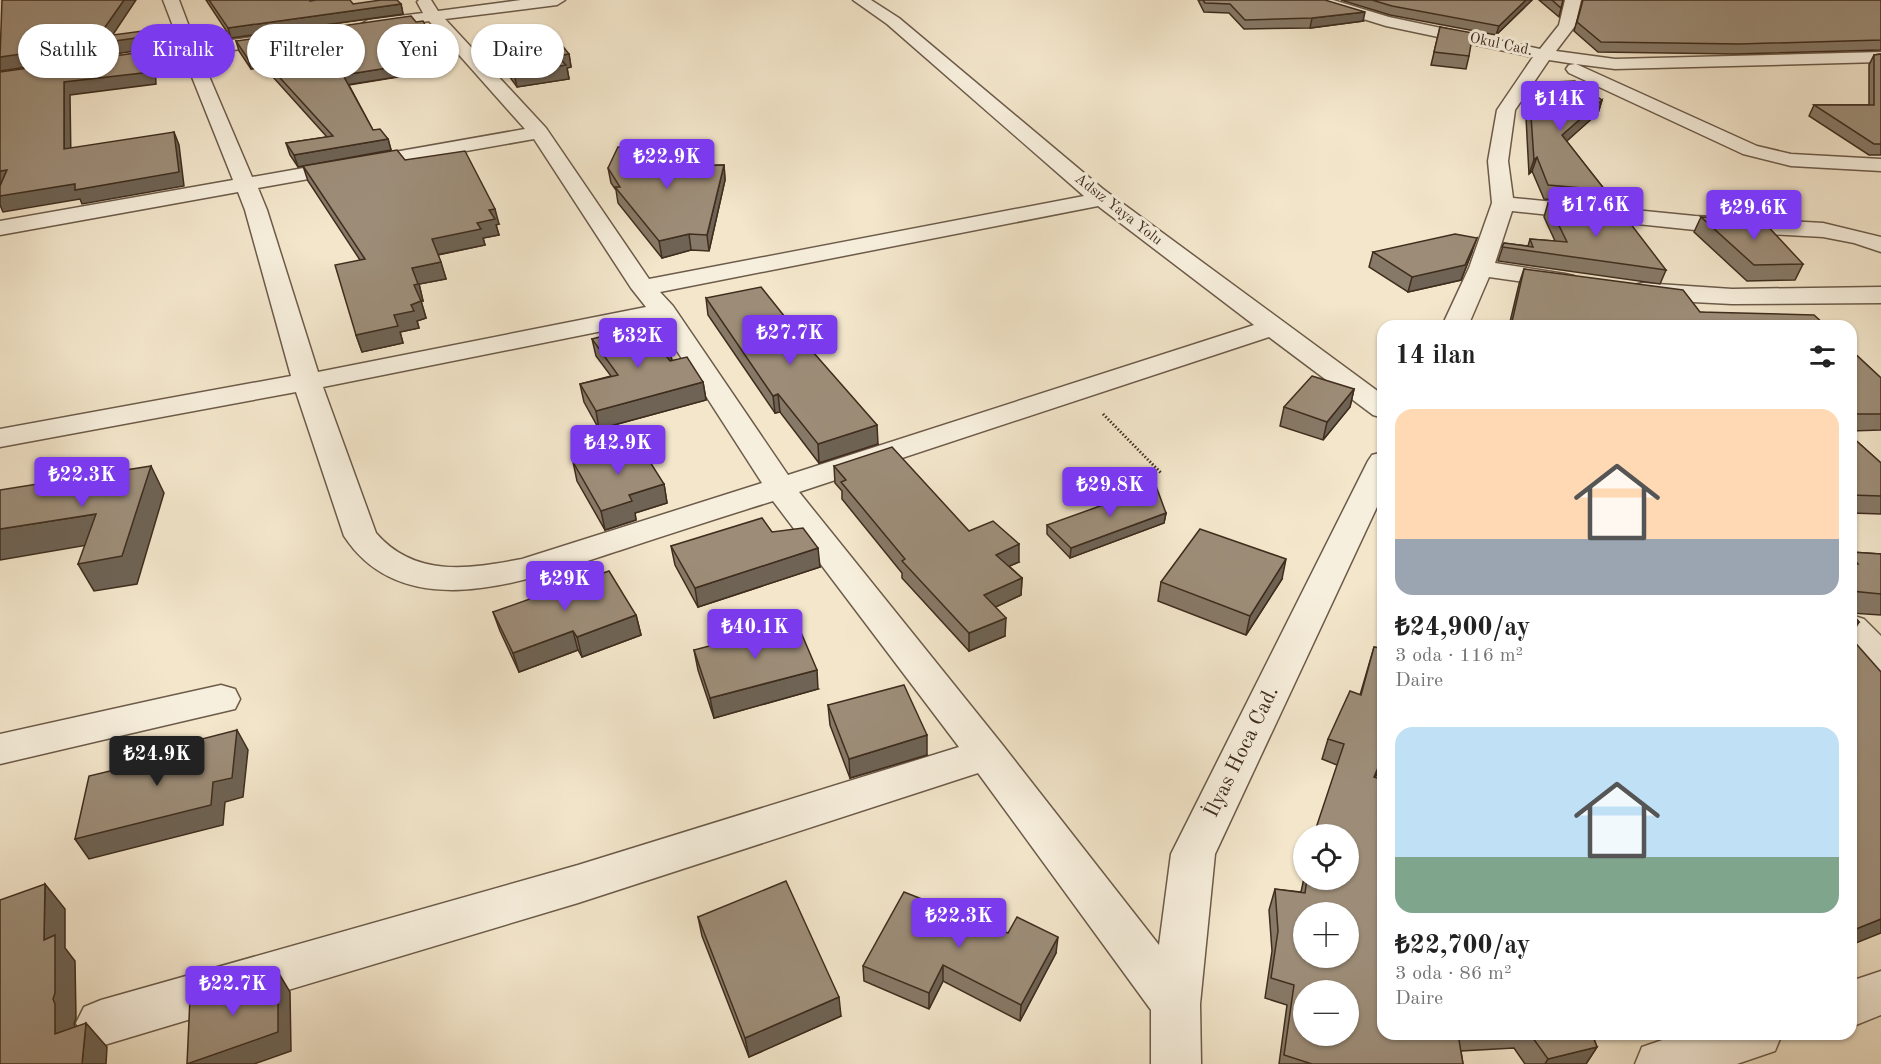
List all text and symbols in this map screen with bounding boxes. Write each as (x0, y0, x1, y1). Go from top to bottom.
chip: Satılık (18, 24, 119, 78)
chip: Kiralık (131, 24, 235, 78)
chip: Filtreler (247, 24, 365, 78)
chip: Yeni (377, 24, 459, 78)
chip: Daire (471, 24, 564, 78)
street label: Okul Cad. (1468, 31, 1534, 59)
pin: ₺14K (1524, 81, 1596, 132)
text: ₺14K (1535, 90, 1585, 110)
pin: ₺22.9K (618, 139, 716, 190)
text: ₺22.9K (633, 148, 701, 168)
street label: Adsız Yaya Yolu (1072, 171, 1164, 249)
pin: ₺17.6K (1547, 187, 1645, 238)
pin: ₺29.6K (1705, 190, 1803, 241)
text: ₺17.6K (1562, 196, 1630, 216)
text: ₺29.6K (1720, 199, 1788, 219)
pin: ₺27.7K (741, 315, 839, 366)
pin: ₺32K (602, 318, 674, 369)
text: ₺27.7K (756, 324, 824, 344)
text: ₺32K (613, 327, 663, 347)
icon: filters (1806, 340, 1839, 373)
text: 14 ilan (1395, 343, 1476, 369)
pin: ₺42.9K (569, 425, 667, 476)
text: ₺42.9K (584, 434, 652, 454)
icon: home (1563, 448, 1671, 556)
pin: ₺22.3K (33, 457, 131, 508)
text: ₺22.3K (48, 466, 116, 486)
pin: ₺29.8K (1061, 467, 1159, 518)
text: ₺29.8K (1076, 476, 1144, 496)
pin: ₺29K (529, 561, 601, 612)
text: ₺29K (540, 570, 590, 590)
pin: ₺40.1K (706, 609, 804, 660)
text: ₺24,900/ay (1395, 615, 1530, 641)
text: ₺40.1K (721, 618, 789, 638)
text: 3 oda · 116 m² (1395, 646, 1523, 666)
text: Daire (1395, 671, 1443, 691)
street label: İlyas Hoca Cad. (1198, 681, 1283, 821)
pin: ₺24.9K (108, 736, 206, 787)
text: ₺24.9K (123, 745, 191, 765)
icon: home (1563, 766, 1671, 874)
map controls (1293, 824, 1359, 1046)
button: locate (1293, 824, 1359, 890)
pin: ₺22.3K (910, 898, 1008, 949)
button: + (1293, 902, 1359, 968)
text: ₺22.3K (925, 907, 993, 927)
text: ₺22,700/ay (1395, 933, 1530, 959)
text: 3 oda · 86 m² (1395, 964, 1512, 984)
pin: ₺22.7K (184, 966, 282, 1017)
text: ₺22.7K (199, 975, 267, 995)
button: − (1293, 980, 1359, 1046)
text: Daire (1395, 989, 1443, 1009)

